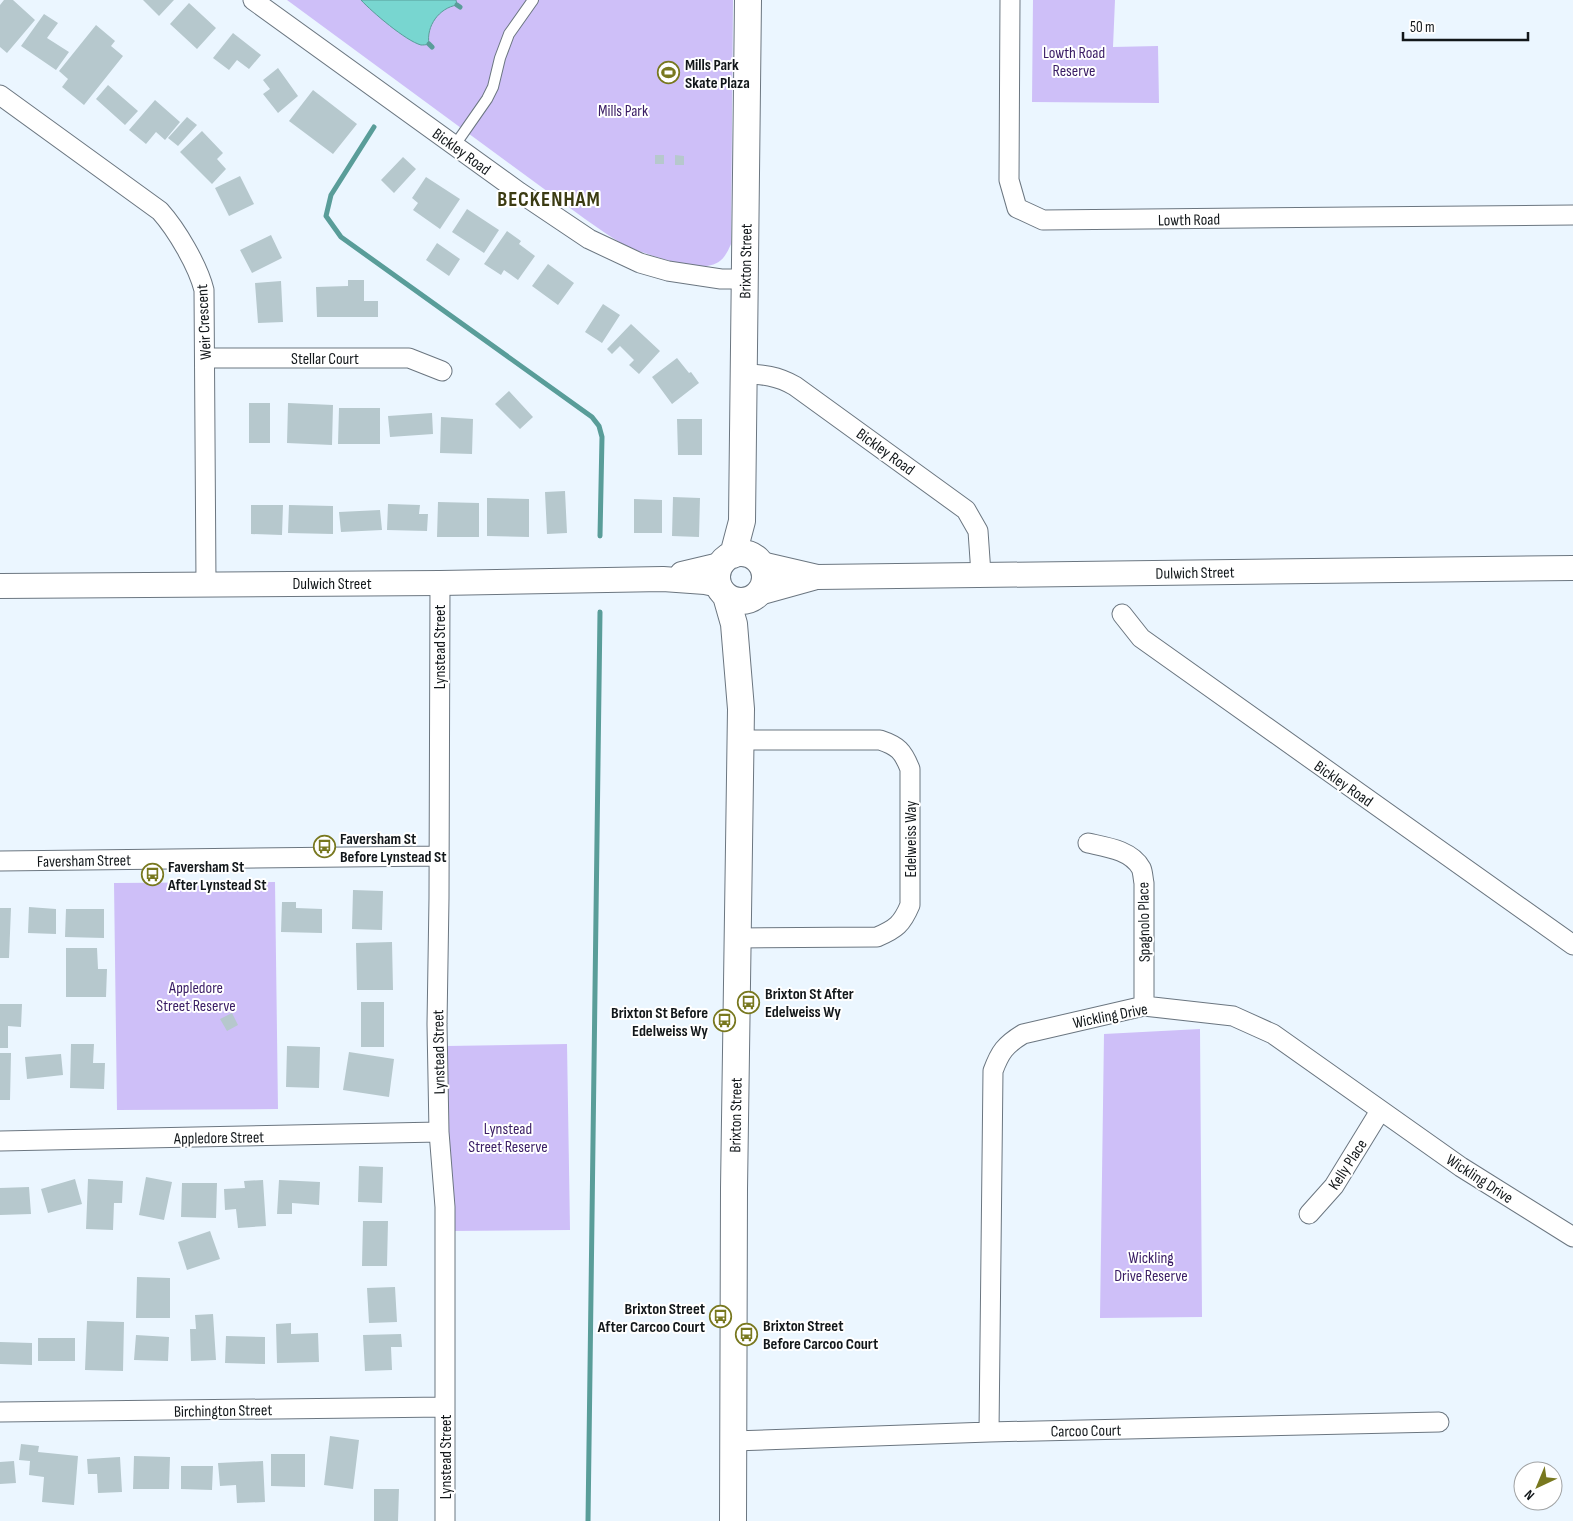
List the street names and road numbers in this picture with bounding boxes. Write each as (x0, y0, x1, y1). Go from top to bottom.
street label: Bickley Road (428, 125, 494, 180)
street label: Lowth Road (1158, 210, 1220, 231)
street label: Brixton Street (736, 223, 757, 299)
street label: Weir Crescent (193, 284, 216, 360)
street label: Stellar Court (291, 350, 359, 369)
street label: Bickley Road (852, 425, 918, 480)
street label: Dulwich Street (1155, 563, 1235, 584)
street label: Dulwich Street (292, 575, 372, 594)
street label: Lynstead Street (431, 605, 450, 689)
street label: Bickley Road (1310, 757, 1376, 811)
street label: Edelweiss Way (902, 801, 921, 877)
street label: Faversham Street (37, 851, 131, 872)
street label: Spagnolo Place (1134, 882, 1155, 962)
street label: Wickling Drive (1071, 1000, 1149, 1033)
street label: Lynstead Street (429, 1009, 450, 1094)
street label: Brixton Street (726, 1077, 747, 1153)
street label: Appledore Street (173, 1128, 264, 1149)
street label: Kelly Place (1325, 1136, 1372, 1194)
street label: Wickling Drive (1442, 1151, 1516, 1208)
street label: Birchington Street (174, 1401, 272, 1422)
street label: Lynstead Street (437, 1415, 456, 1499)
street label: Carcoo Court (1050, 1421, 1122, 1442)

